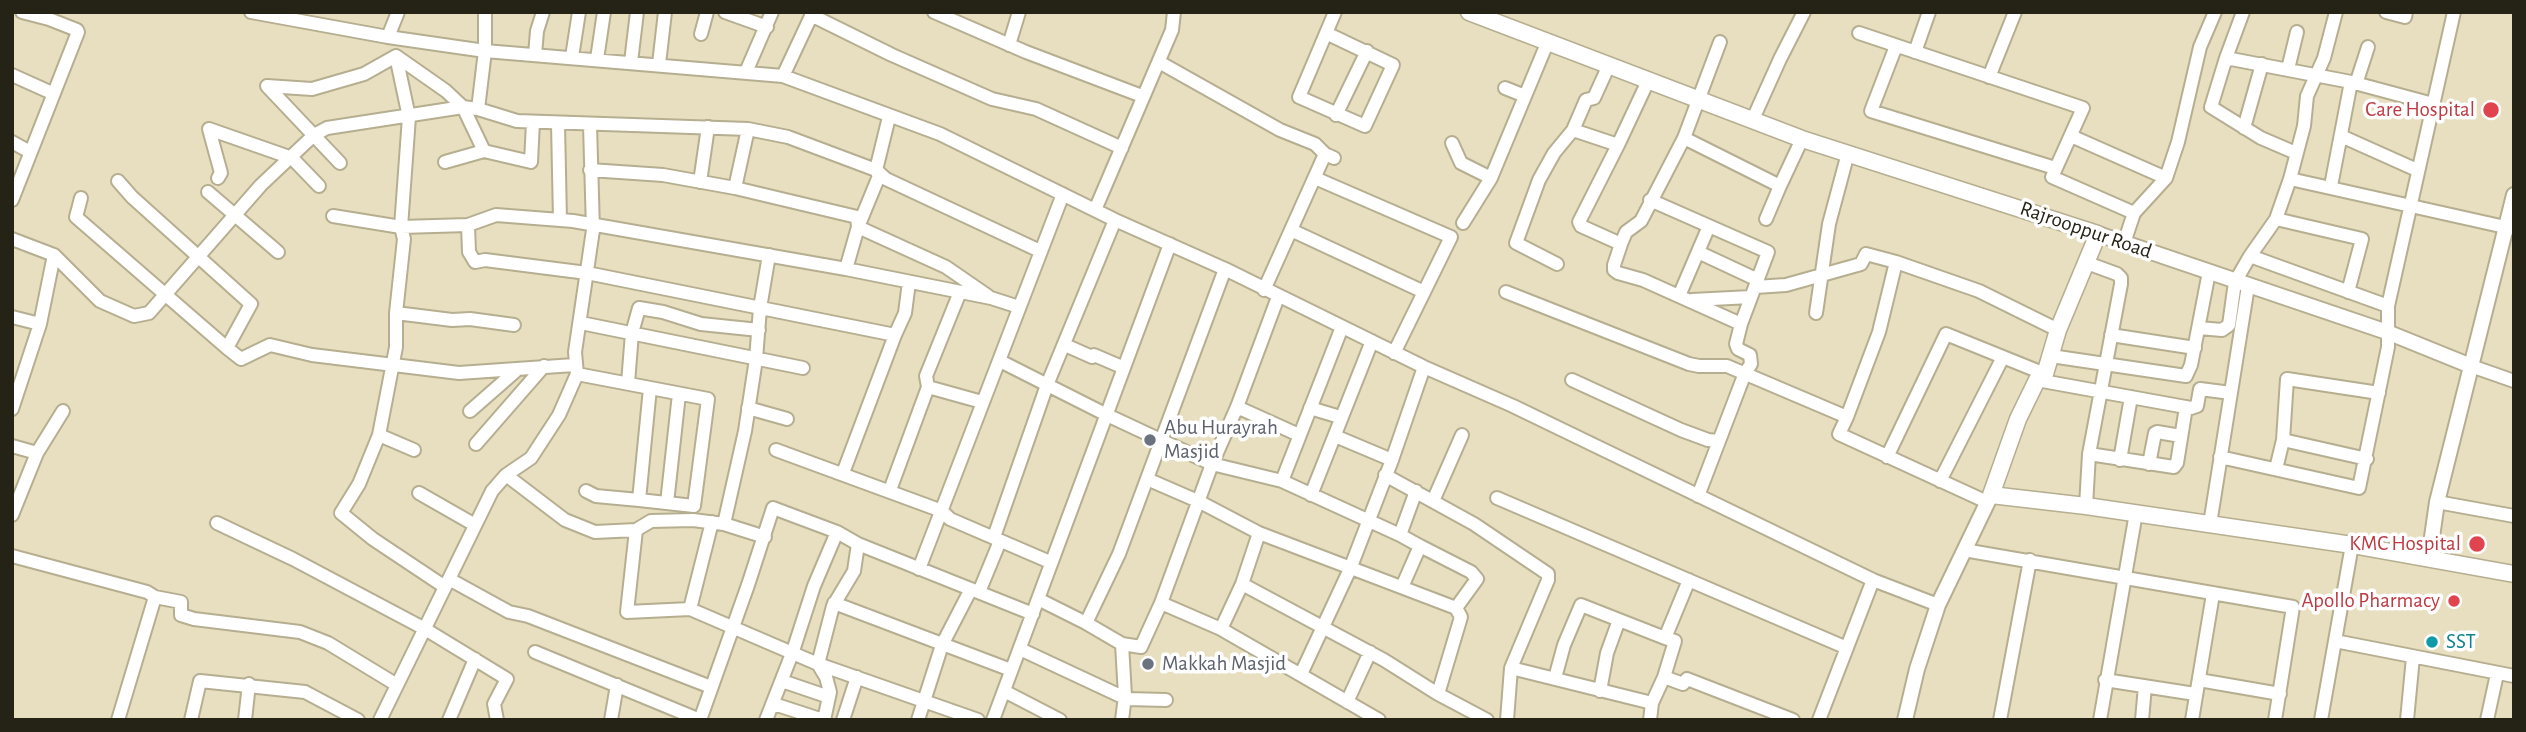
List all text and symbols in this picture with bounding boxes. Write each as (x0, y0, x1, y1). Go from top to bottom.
place label: Care Hospital (2365, 97, 2475, 123)
marker: Care Hospital (2481, 100, 2501, 120)
street label: Rajrooppur Road (2017, 196, 2155, 264)
place label: Abu Hurayrah Masjid (1164, 415, 1278, 465)
marker: Abu Hurayrah Masjid (1142, 432, 1158, 448)
place label: KMC Hospital (2349, 531, 2461, 557)
marker: KMC Hospital (2467, 534, 2487, 554)
place label: Apollo Pharmacy (2301, 588, 2440, 614)
marker: Apollo Pharmacy (2446, 593, 2462, 609)
place label: SST (2446, 629, 2476, 655)
marker: SST (2424, 634, 2440, 650)
place label: Makkah Masjid (1162, 651, 1286, 677)
marker: Makkah Masjid (1140, 656, 1156, 672)

